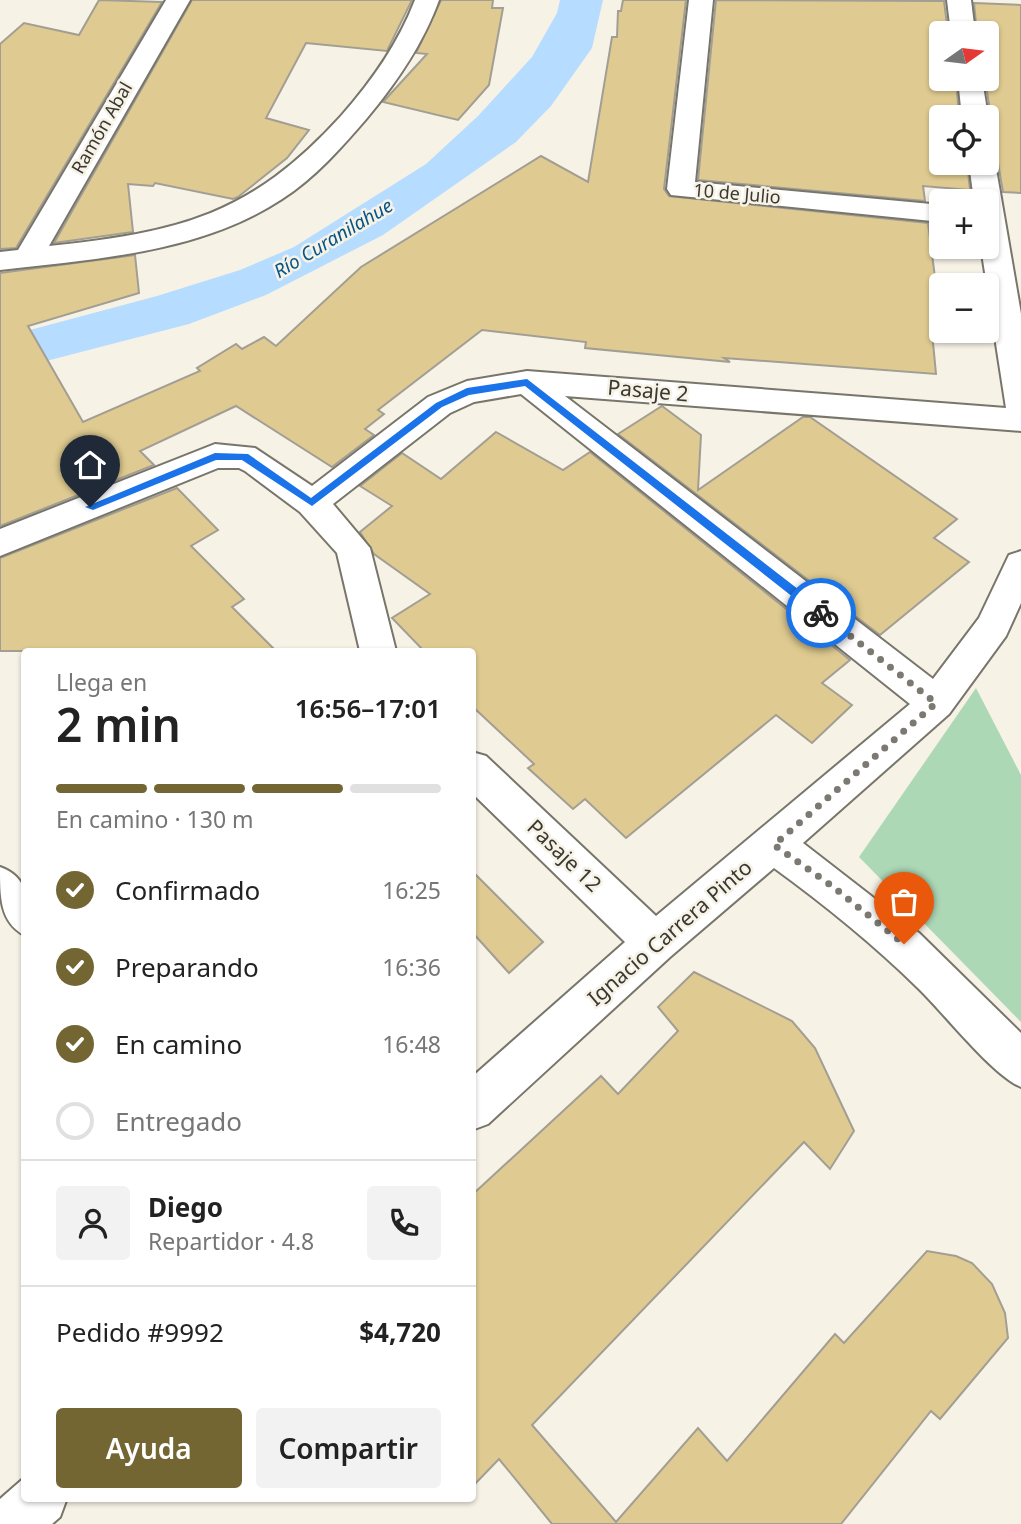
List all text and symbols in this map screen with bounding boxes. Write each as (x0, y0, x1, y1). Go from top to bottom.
north arrow (929, 21, 999, 91)
map controls (929, 21, 999, 343)
street label: Ramón Abal (65, 77, 137, 178)
button: locate (929, 105, 999, 175)
street label: 10 de Julio (693, 177, 782, 209)
button: + (929, 189, 999, 259)
water label: Río Curanilahue (269, 192, 397, 284)
button: − (929, 273, 999, 343)
street label: Pasaje 2 (606, 373, 690, 407)
pin (60, 435, 120, 507)
icon: home (71, 446, 109, 484)
courier (786, 578, 856, 648)
icon: bike (802, 594, 840, 632)
text: Llega en (56, 666, 147, 698)
text: 16:56–17:01 (295, 690, 441, 726)
text: 2 min (56, 693, 181, 755)
text: En camino · 130 m (56, 803, 254, 835)
street label: Pasaje 12 (521, 813, 608, 898)
street label: Ignacio Carrera Pinto (581, 853, 757, 1011)
icon: check (56, 871, 94, 909)
text: Confirmado (115, 872, 260, 908)
pin (874, 872, 934, 944)
text: 16:25 (382, 874, 441, 906)
icon: bag (885, 883, 923, 921)
icon: check (56, 948, 94, 986)
text: Preparando (115, 949, 259, 985)
text: 16:36 (382, 951, 441, 983)
icon: check (56, 1025, 94, 1063)
text: En camino (115, 1026, 242, 1062)
text: 16:48 (382, 1028, 441, 1060)
text: Entregado (115, 1103, 242, 1139)
button: person (56, 1186, 130, 1260)
button: phone (367, 1186, 441, 1260)
text: Diego (148, 1189, 223, 1225)
text: Repartidor · 4.8 (148, 1225, 314, 1257)
text: Pedido #9992 (56, 1314, 224, 1350)
text: $4,720 (359, 1314, 441, 1350)
button: Ayuda (56, 1408, 242, 1488)
button: Compartir (256, 1408, 441, 1488)

